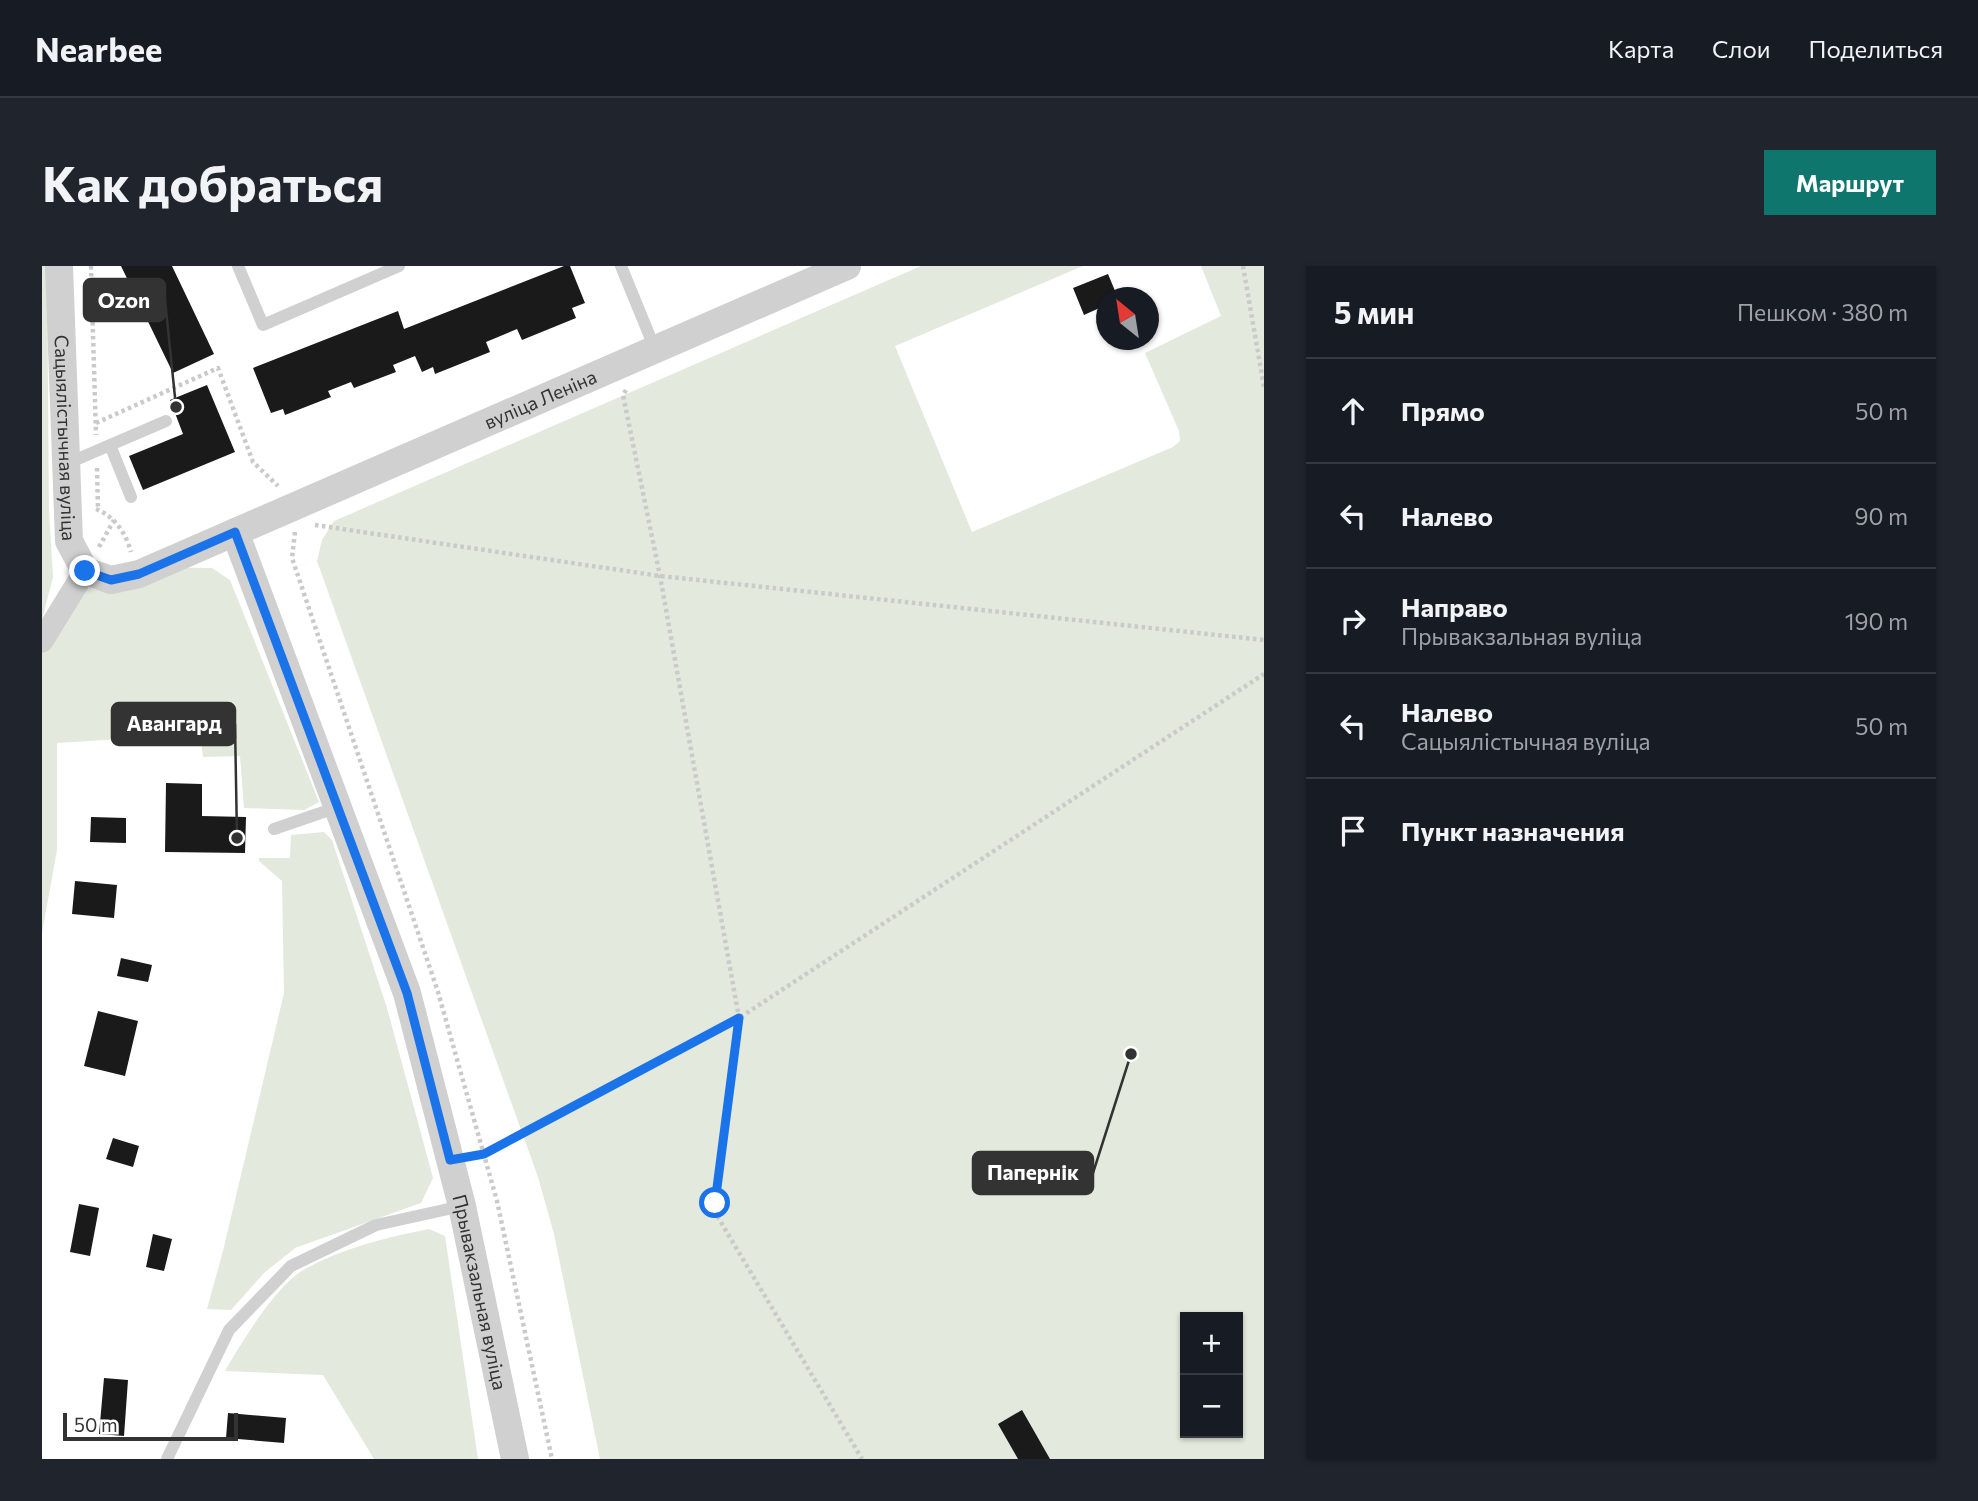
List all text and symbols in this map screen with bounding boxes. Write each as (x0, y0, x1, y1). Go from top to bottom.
text: Nearbee (35, 28, 162, 69)
text: Карта (1608, 34, 1674, 63)
text: Слои (1712, 34, 1770, 63)
text: Поделиться (1808, 34, 1943, 63)
button: Маршрут (1764, 150, 1936, 215)
text: Как добраться (42, 152, 383, 212)
callout: Ozon (84, 279, 165, 321)
text: Ozon (98, 287, 150, 312)
north arrow (1096, 287, 1159, 350)
text: 5 мин (1334, 293, 1414, 330)
text: Пешком · 380 m (1737, 298, 1908, 326)
street label: Сацыялістычная вуліца (51, 334, 81, 541)
street label: вуліца Леніна (480, 364, 600, 434)
icon: ahead (1334, 392, 1372, 430)
text: Прямо (1401, 395, 1485, 426)
text: 50 m (1855, 397, 1908, 425)
icon: left (1334, 497, 1372, 535)
text: Налево (1401, 500, 1493, 531)
text: 90 m (1855, 502, 1908, 530)
route end (69, 555, 100, 586)
text: Направо (1401, 591, 1508, 622)
icon: right (1334, 602, 1372, 640)
text: 190 m (1845, 607, 1908, 635)
text: Прывакзальная вуліца (1401, 622, 1642, 650)
text: Налево (1401, 696, 1493, 727)
callout: Авангард (112, 703, 235, 745)
icon: left (1334, 707, 1372, 745)
text: Авангард (126, 710, 222, 735)
text: 50 m (1855, 712, 1908, 740)
text: Сацыялістычная вуліца (1401, 727, 1650, 755)
icon: arrive (1334, 812, 1372, 850)
text: Пункт назначения (1401, 815, 1625, 846)
callout: Папернік (973, 1152, 1093, 1194)
text: Папернік (987, 1159, 1079, 1184)
route start (699, 1187, 730, 1218)
street label: Прывакзальная вуліца (448, 1192, 512, 1392)
map controls (1180, 1312, 1243, 1438)
button: + (1180, 1312, 1243, 1375)
button: − (1180, 1375, 1243, 1438)
scale bar (63, 1410, 238, 1442)
text: 50 m (74, 1413, 118, 1436)

